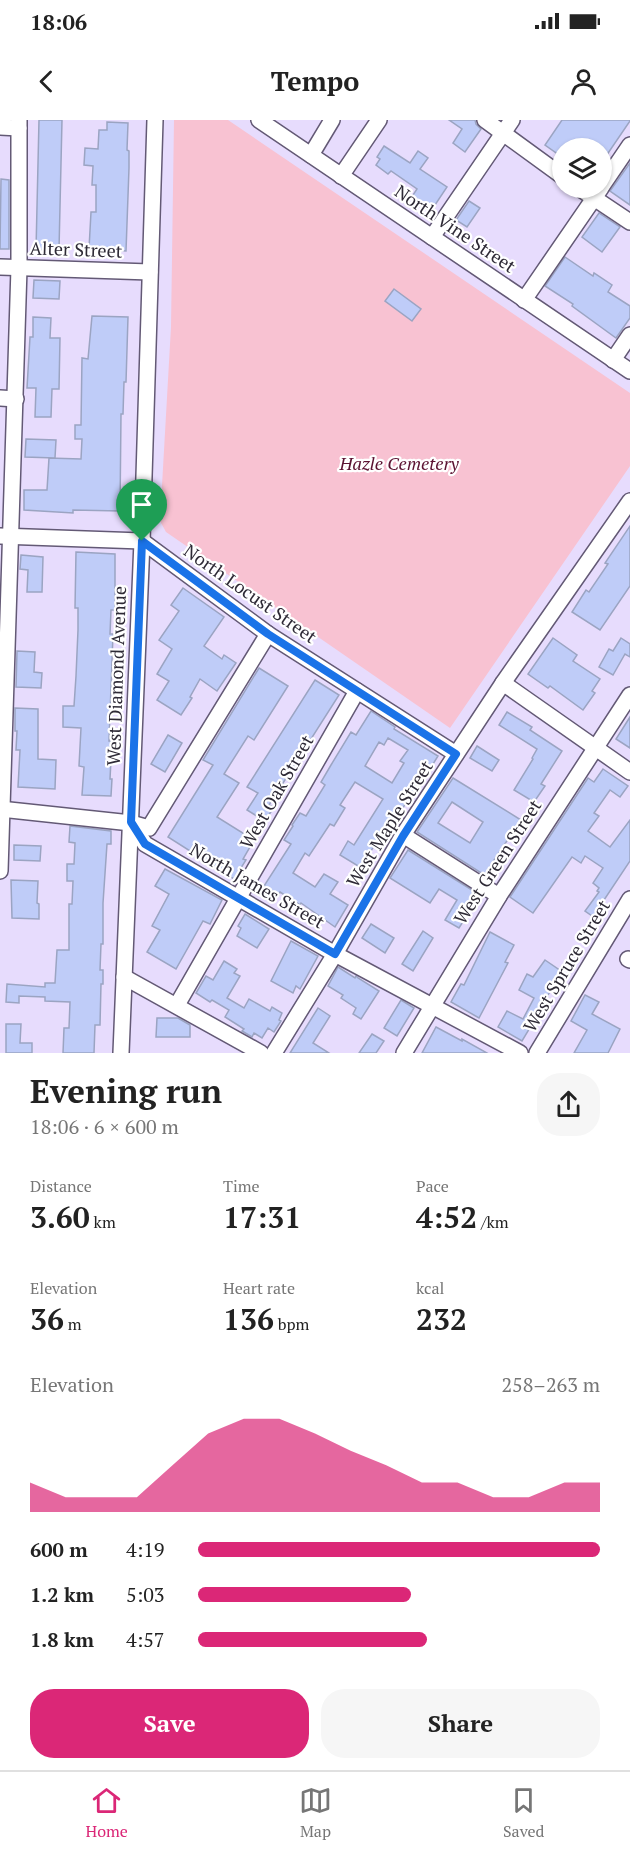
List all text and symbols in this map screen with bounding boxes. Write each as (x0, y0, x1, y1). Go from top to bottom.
text: 18:06 (30, 7, 87, 36)
text: Tempo (271, 63, 359, 99)
icon: back (30, 65, 63, 98)
icon: person (567, 65, 600, 98)
map controls (552, 138, 612, 198)
button: layers (552, 138, 612, 198)
street label: North Vine Street (390, 179, 521, 278)
street label: Alter Street (29, 235, 123, 263)
park label: Hazle Cemetery (338, 451, 459, 475)
pin (116, 479, 167, 541)
icon: arrive (125, 488, 158, 521)
street label: North Locust Street (179, 538, 322, 648)
street label: West Diamond Avenue (101, 586, 131, 766)
street label: West Oak Street (234, 730, 319, 853)
street label: West Maple Street (340, 755, 438, 891)
street label: West Green Street (448, 794, 547, 928)
street label: North James Street (186, 837, 329, 934)
street label: West Spruce Street (517, 895, 615, 1036)
text: Evening run (30, 1069, 222, 1112)
button: share (537, 1073, 600, 1136)
text: 18:06 · 6 × 600 m (30, 1113, 179, 1140)
text: Distance (30, 1175, 92, 1197)
text: Time (223, 1175, 260, 1197)
text: Pace (416, 1175, 449, 1197)
text: 3.60 (30, 1197, 90, 1237)
text: 17:31 (223, 1197, 301, 1237)
text: 4:52 (416, 1197, 477, 1237)
text: km (90, 1211, 116, 1233)
text: /km (477, 1211, 509, 1233)
text: Elevation (30, 1277, 97, 1299)
text: Heart rate (223, 1277, 295, 1299)
text: kcal (416, 1277, 444, 1299)
text: 36 (30, 1299, 64, 1339)
text: 136 (223, 1299, 274, 1339)
text: 232 (416, 1299, 467, 1339)
text: m (64, 1313, 82, 1335)
text: bpm (274, 1313, 309, 1335)
text: Elevation (30, 1371, 114, 1398)
text: 258–263 m (501, 1371, 600, 1398)
text: 600 m (30, 1536, 88, 1563)
text: 4:19 (126, 1536, 165, 1563)
text: 1.2 km (30, 1581, 94, 1608)
text: 5:03 (126, 1581, 165, 1608)
text: 1.8 km (30, 1626, 94, 1653)
text: 4:57 (126, 1626, 165, 1653)
button: Save (30, 1689, 309, 1758)
button: Share (321, 1689, 600, 1758)
tab: Home (86, 1784, 128, 1842)
tab: Map (299, 1784, 332, 1842)
tab: Saved (503, 1784, 544, 1842)

